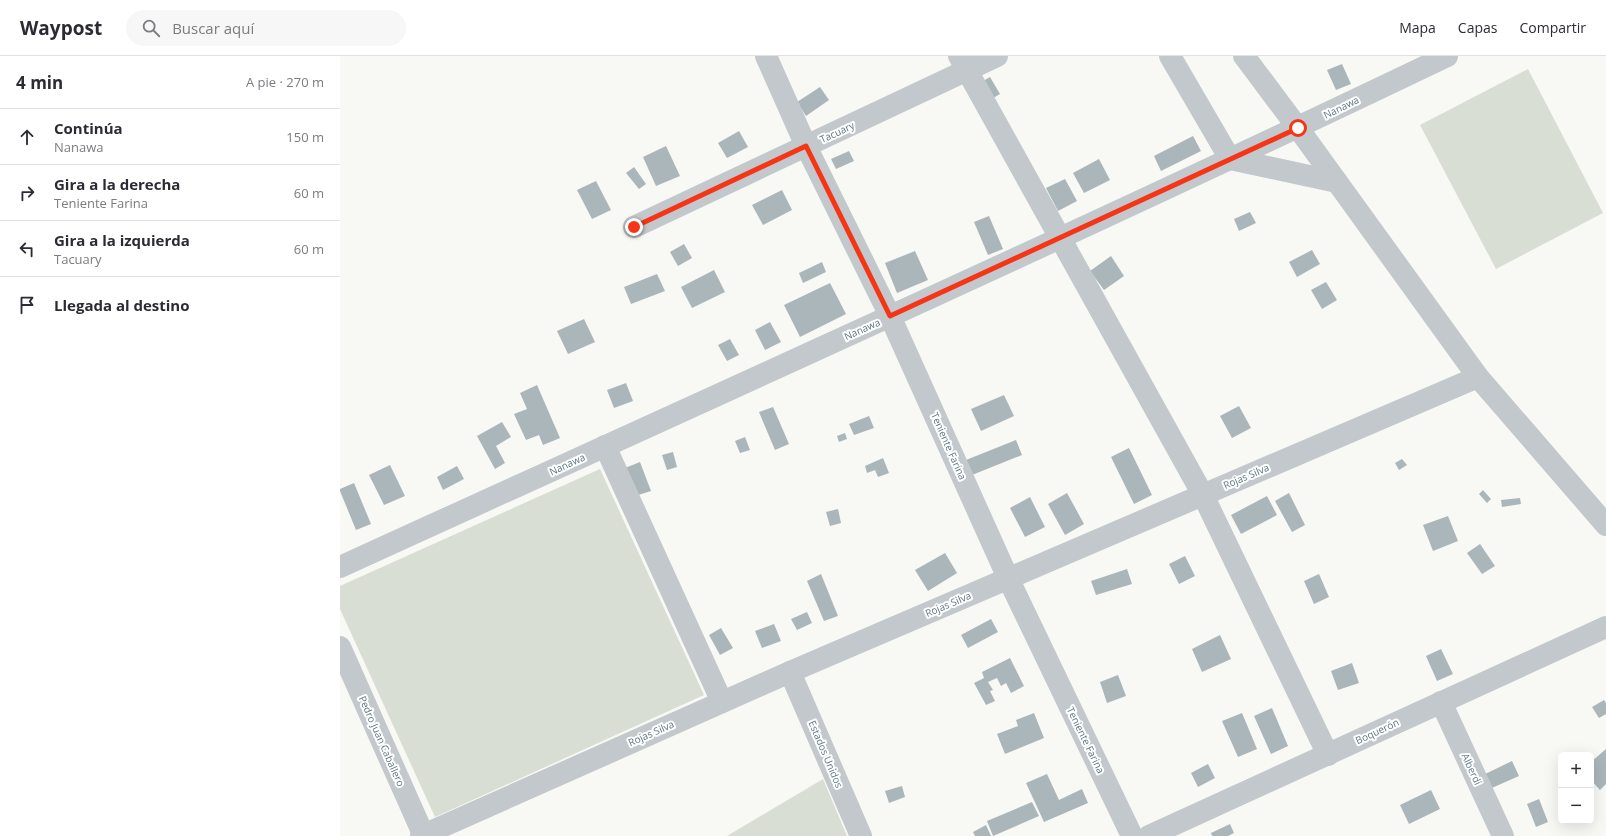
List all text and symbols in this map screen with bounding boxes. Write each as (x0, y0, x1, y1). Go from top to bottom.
search box (126, 10, 406, 46)
text: Waypost (20, 15, 102, 41)
icon: search (140, 17, 162, 39)
text: Buscar aquí (172, 18, 254, 38)
text: Mapa (1399, 18, 1436, 37)
text: Capas (1458, 18, 1497, 37)
text: Compartir (1519, 18, 1586, 37)
text: 4 min (16, 71, 63, 94)
text: A pie · 270 m (246, 73, 324, 91)
street label: Nanawa (1321, 92, 1361, 122)
street label: Tacuary (817, 117, 857, 146)
text: Continúa (54, 118, 123, 138)
route start (1289, 119, 1307, 137)
icon: ahead (16, 126, 38, 148)
text: 150 m (286, 128, 324, 146)
text: Nanawa (54, 138, 104, 156)
text: Gira a la derecha (54, 174, 180, 194)
icon: right (16, 182, 38, 204)
text: 60 m (294, 184, 324, 202)
text: Teniente Farina (54, 194, 148, 212)
route end (625, 218, 643, 236)
text: Gira a la izquierda (54, 230, 190, 250)
icon: left (16, 238, 38, 260)
text: 60 m (294, 240, 324, 258)
text: Tacuary (54, 250, 102, 268)
icon: arrive (16, 294, 38, 316)
text: Llegada al destino (54, 295, 189, 315)
street label: Nanawa (842, 315, 882, 343)
street label: Teniente Farina (928, 410, 970, 482)
street label: Nanawa (547, 450, 587, 478)
street label: Rojas Silva (1221, 460, 1271, 492)
street label: Rojas Silva (923, 588, 973, 620)
street label: Pedro Juan Caballero (356, 693, 408, 789)
street label: Teniente Farina (1064, 704, 1108, 776)
street label: Boquerón (1353, 715, 1401, 747)
street label: Rojas Silva (626, 717, 676, 749)
street label: Estados Unidos (806, 718, 847, 790)
street label: Alberdi (1459, 751, 1485, 787)
map controls (1558, 752, 1594, 824)
button: + (1558, 752, 1594, 788)
button: − (1558, 788, 1594, 824)

